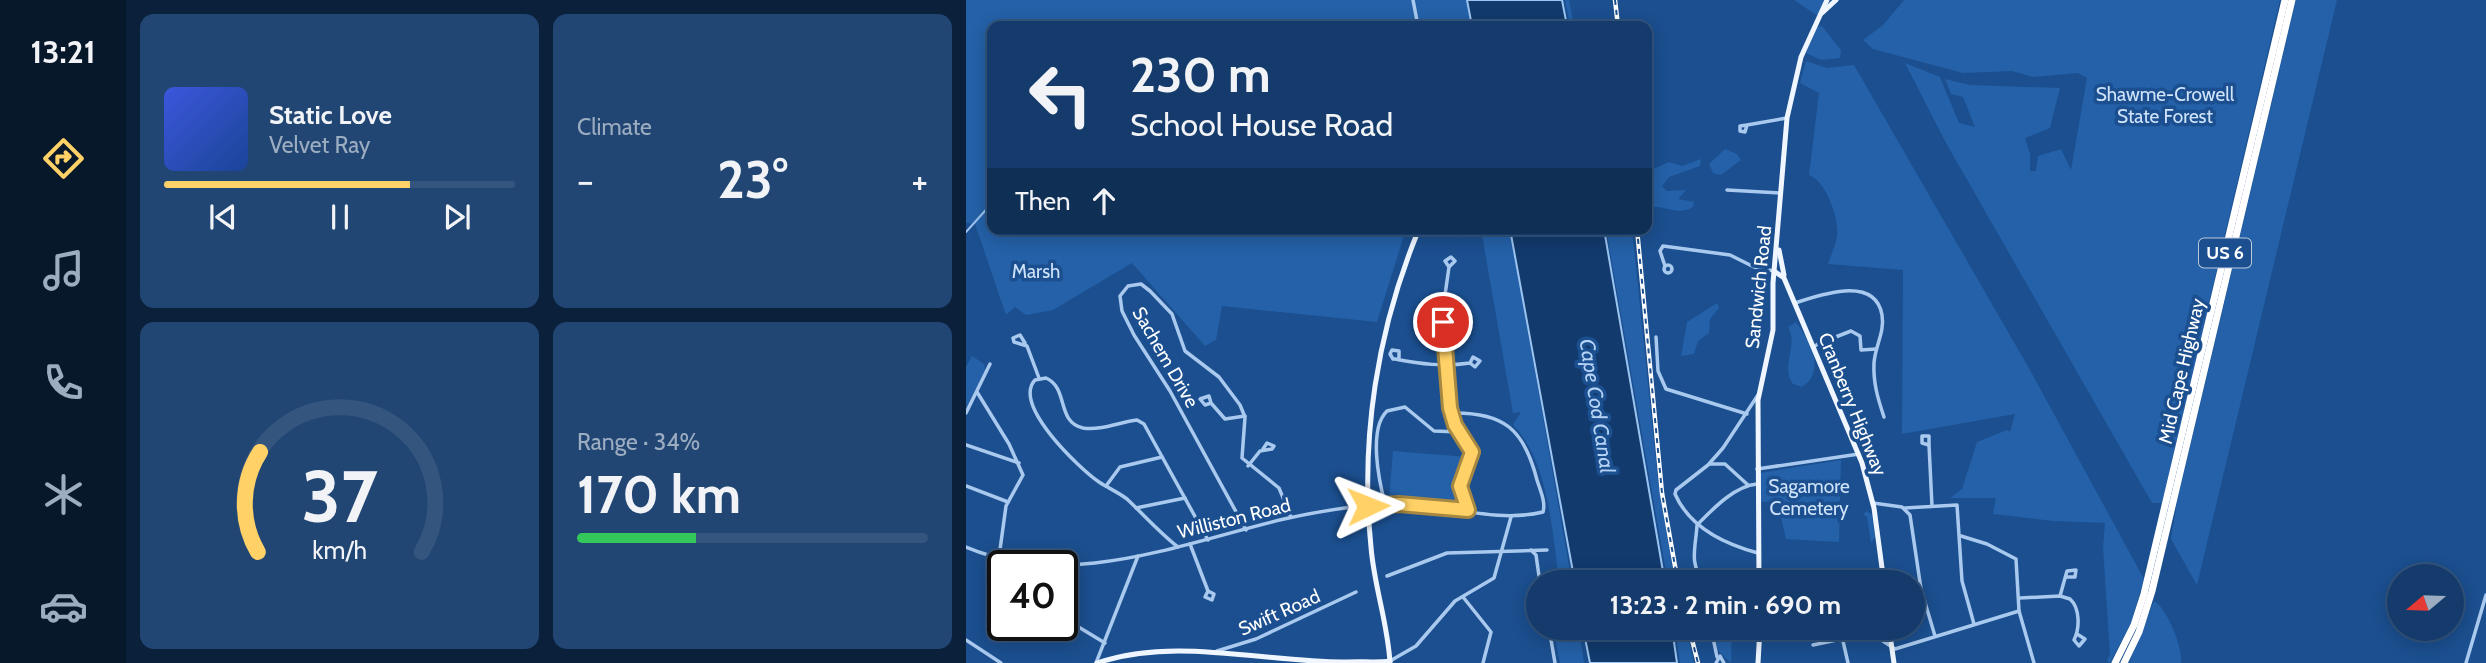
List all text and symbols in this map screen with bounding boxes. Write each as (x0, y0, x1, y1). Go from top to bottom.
text: 13:21 (31, 32, 95, 71)
text: 230 m (1130, 45, 1271, 104)
icon: left (1015, 49, 1106, 140)
park label: Shawme-Crowell State Forest (2096, 83, 2235, 128)
text: Static Love (269, 99, 392, 131)
text: School House Road (1130, 105, 1393, 144)
text: Climate (577, 113, 652, 141)
text: Velvet Ray (269, 131, 370, 159)
icon: directions (39, 134, 88, 183)
text: 23° (717, 148, 788, 211)
text: − (577, 157, 594, 204)
text: + (911, 157, 928, 204)
icon: ahead (1085, 182, 1123, 220)
text: Then (1015, 185, 1071, 217)
icon: previous (204, 198, 242, 236)
icon: pause (321, 198, 359, 236)
icon: next (438, 198, 476, 236)
street label: Sandwich Road (1741, 224, 1776, 350)
road number: US 6 (2199, 239, 2251, 268)
icon: music (39, 246, 88, 295)
park label: Marsh (1012, 260, 1060, 283)
pin (1413, 292, 1473, 352)
street label: Mid Cape Highway (2154, 296, 2209, 446)
street label: Sachem Drive (1127, 303, 1204, 412)
icon: arrive (1424, 303, 1462, 341)
street label: Cranberry Highway (1813, 329, 1892, 479)
water label: Cape Cod Canal (1575, 337, 1620, 475)
icon: phone (39, 358, 88, 407)
text: Range · 34% (577, 428, 700, 456)
text: 37 (301, 452, 378, 540)
text: 170 km (577, 463, 741, 526)
position arrow (1331, 469, 1405, 543)
icon: climate (39, 470, 88, 519)
park label: Sagamore Cemetery (1768, 475, 1850, 520)
street label: Williston Road (1175, 493, 1293, 544)
text: km/h (312, 534, 367, 564)
speed limit sign: 40 (987, 550, 1078, 641)
north arrow (2387, 564, 2464, 640)
map controls (2387, 564, 2464, 641)
icon: car (39, 582, 88, 631)
street label: Swift Road (1235, 584, 1324, 641)
text: 13:23 · 2 min · 690 m (1610, 589, 1841, 621)

